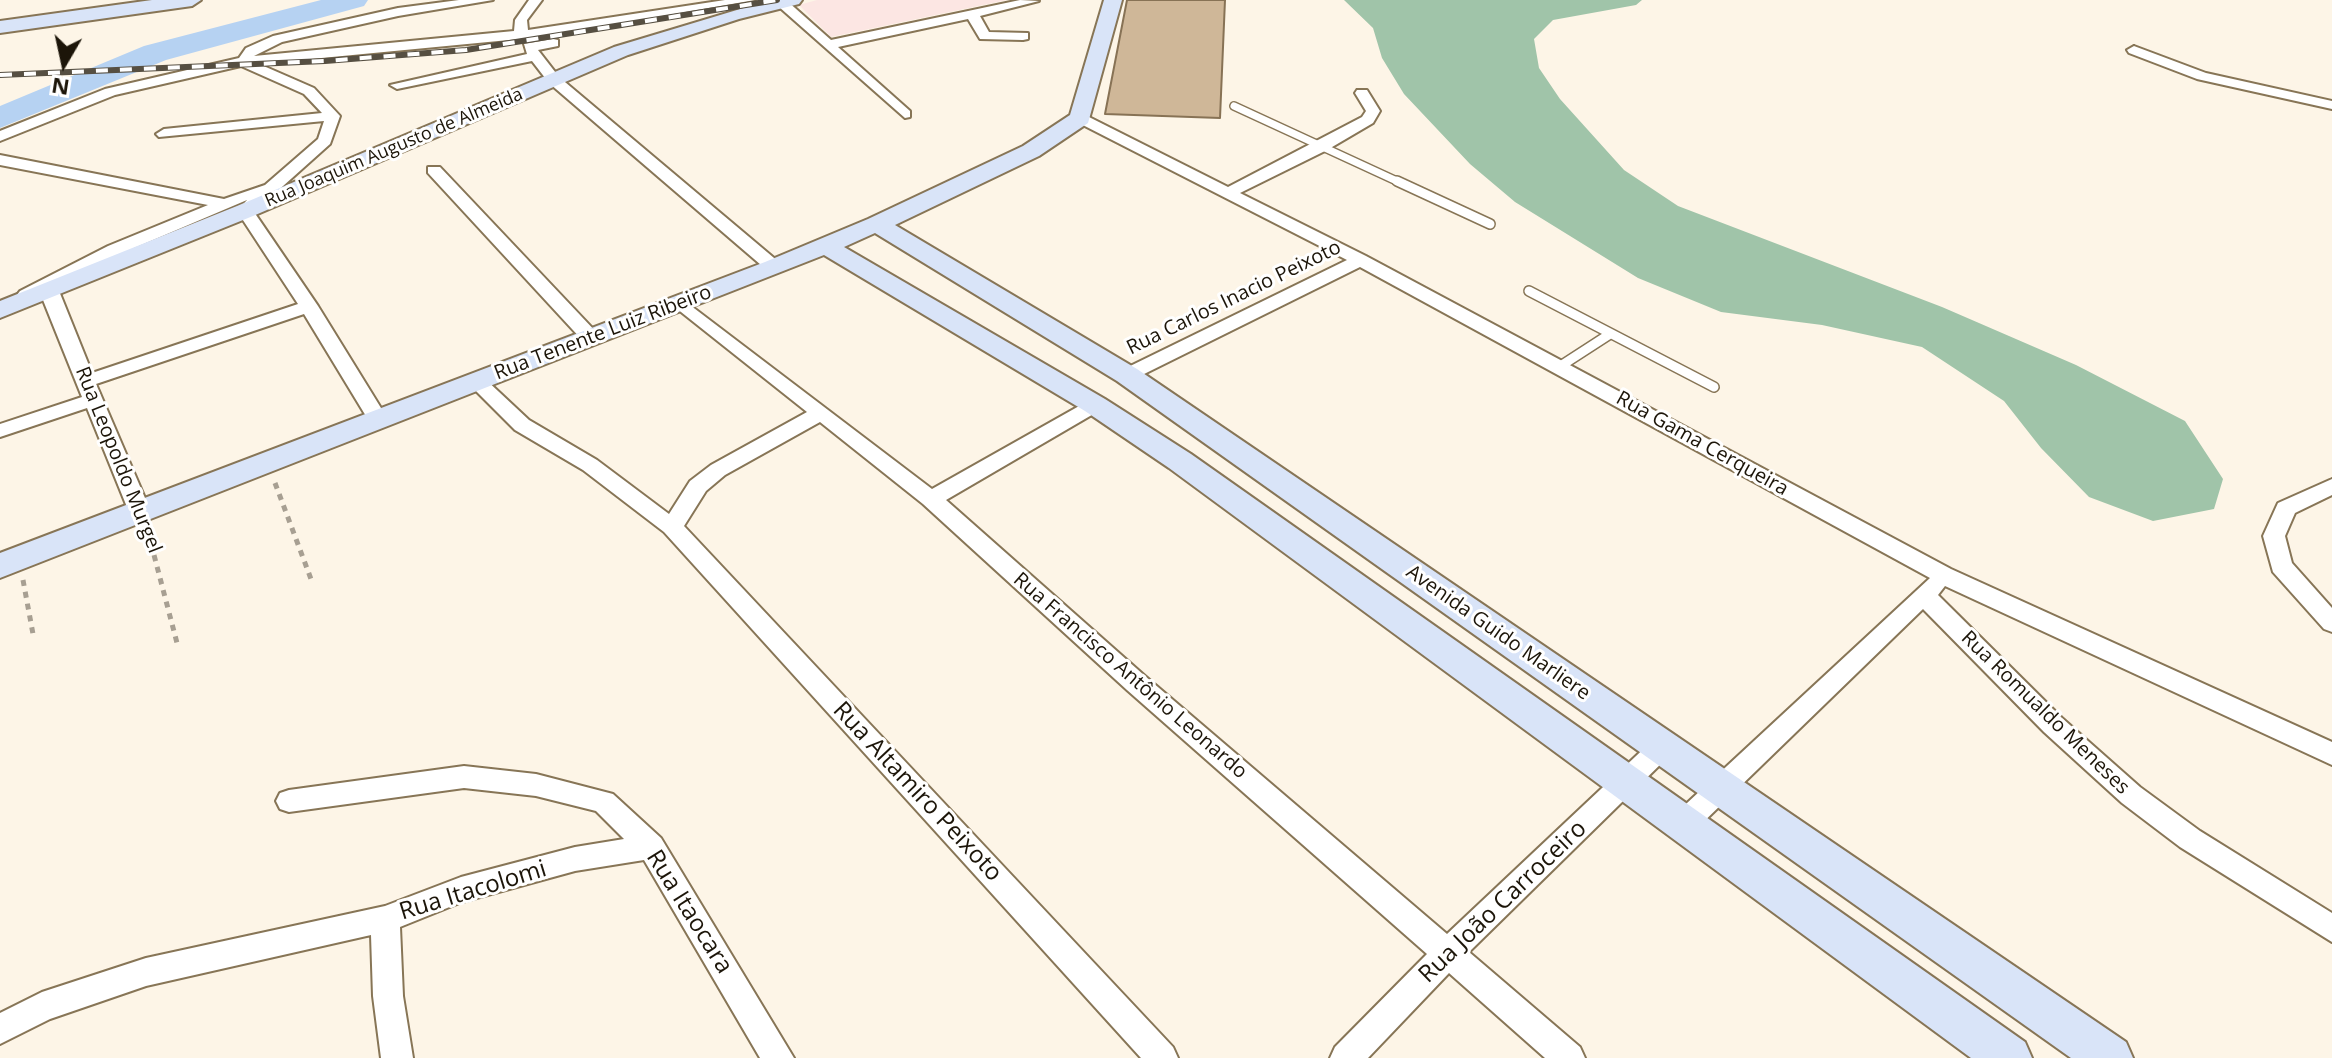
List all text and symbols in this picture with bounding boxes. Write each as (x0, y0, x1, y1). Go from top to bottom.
north arrow (24, 24, 104, 104)
text: N (49, 71, 71, 104)
street label: Rua Joaquim Augusto de Almeida (262, 84, 526, 212)
street label: Rua Carlos Inacio Peixoto (1123, 236, 1345, 360)
street label: Rua Tenente Luiz Ribeiro (491, 280, 715, 386)
street label: Rua Leopoldo Murgel (70, 363, 166, 557)
street label: Rua Gama Cerqueira (1612, 387, 1792, 501)
street label: Avenida Guido Marliere (1401, 560, 1595, 706)
street label: Rua Francisco Antônio Leonardo (1008, 568, 1252, 784)
street label: Rua Romualdo Meneses (1956, 626, 2134, 800)
street label: Rua Altamiro Peixoto (826, 696, 1008, 888)
street label: Rua João Carroceiro (1413, 815, 1593, 989)
street label: Rua Itaocara (640, 845, 738, 979)
street label: Rua Itacolomi (396, 855, 550, 927)

